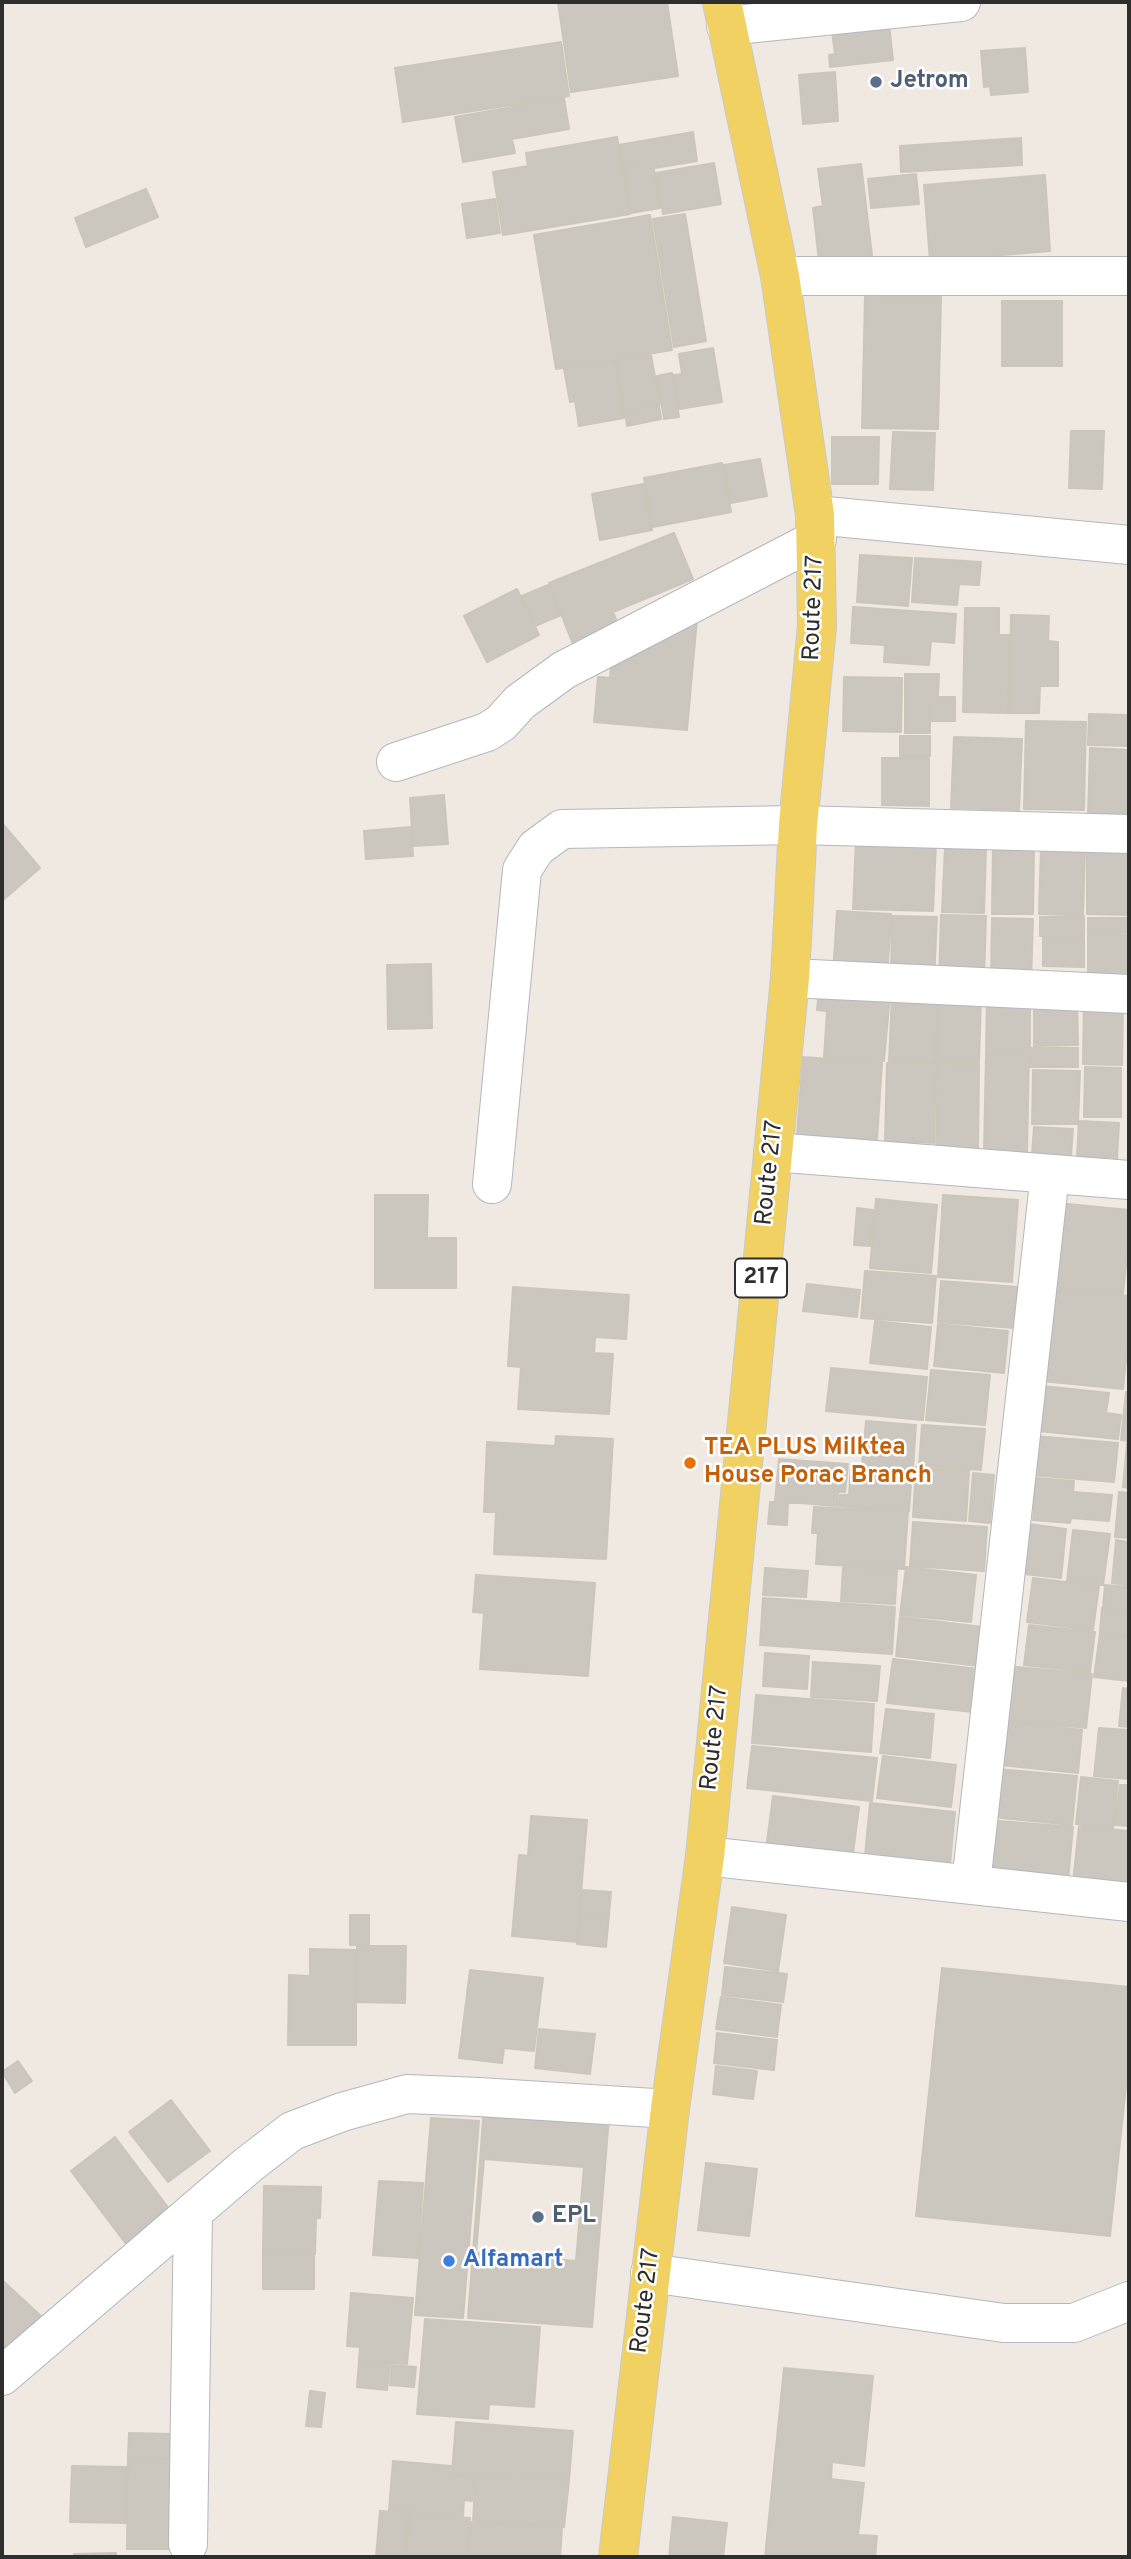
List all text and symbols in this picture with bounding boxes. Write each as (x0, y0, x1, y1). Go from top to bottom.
place label: Jetrom (890, 68, 969, 96)
marker: Jetrom (868, 74, 884, 90)
street label: Route 217 (799, 555, 831, 661)
street label: Route 217 (751, 1119, 791, 1227)
road number: 217 (735, 1259, 787, 1298)
place label: TEA PLUS Milktea House Porac Branch (704, 1435, 932, 1491)
marker: TEA PLUS Milktea House Porac Branch (682, 1455, 698, 1471)
street label: Route 217 (696, 1684, 736, 1792)
place label: EPL (552, 2203, 596, 2231)
marker: EPL (530, 2209, 546, 2225)
place label: Alfamart (463, 2247, 563, 2275)
street label: Route 217 (626, 2247, 668, 2355)
marker: Alfamart (441, 2253, 457, 2269)

